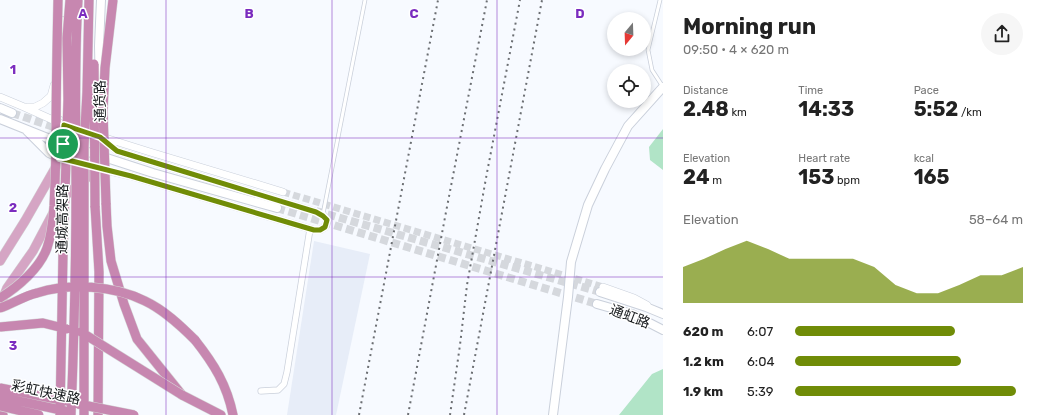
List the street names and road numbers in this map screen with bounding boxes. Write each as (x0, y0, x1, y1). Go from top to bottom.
street label: 通货路 (92, 80, 109, 122)
street label: 通城高架路 (53, 184, 72, 254)
street label: 通虹路 (607, 301, 652, 332)
street label: 彩虹快速路 (10, 377, 82, 408)

